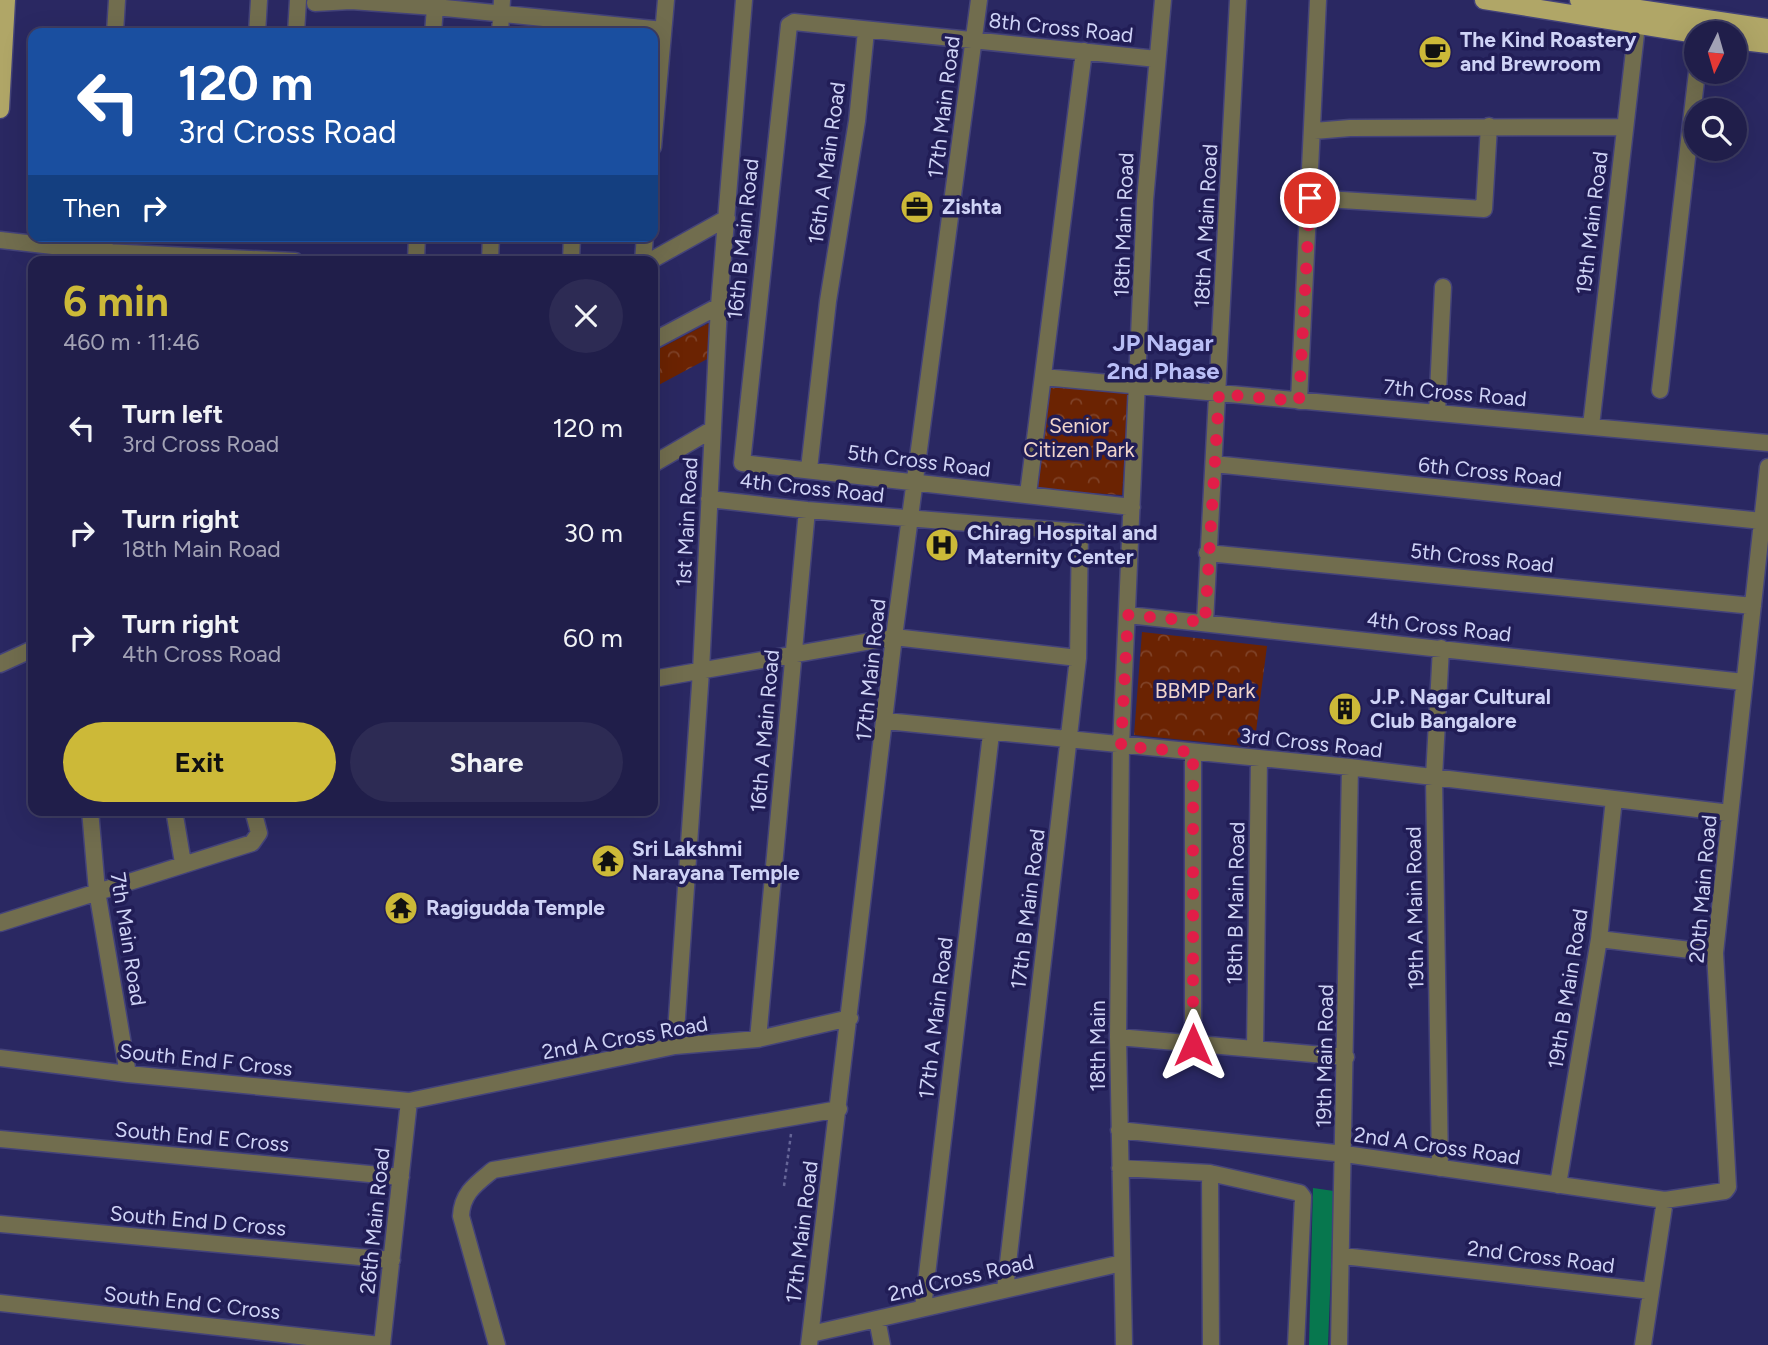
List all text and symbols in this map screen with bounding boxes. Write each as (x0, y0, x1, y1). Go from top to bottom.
street label: 8th Cross Road (988, 7, 1135, 48)
north arrow (1684, 21, 1746, 84)
map controls (1684, 21, 1747, 161)
place label: The Kind Roastery and Brewroom (1460, 27, 1637, 76)
cafe icon: The Kind Roastery and Brewroom (1416, 33, 1454, 71)
street label: 17th Main Road (922, 34, 965, 180)
text: 120 m (178, 53, 313, 112)
icon: left (63, 56, 154, 147)
street label: 16th A Main Road (803, 80, 850, 246)
button: search (1684, 98, 1747, 161)
text: 3rd Cross Road (178, 113, 397, 151)
street label: 18th A Main Road (1189, 143, 1222, 309)
street label: 19th Main Road (1570, 150, 1613, 296)
street label: 18th Main Road (1108, 152, 1139, 298)
street label: 16th B Main Road (722, 157, 763, 321)
pin (1280, 168, 1340, 228)
icon: arrive (1291, 179, 1329, 217)
office icon: Zishta (898, 188, 936, 226)
icon: right (135, 189, 173, 227)
text: Then (63, 192, 121, 224)
place label: Zishta (942, 194, 1002, 219)
text: 6 min (63, 276, 169, 327)
button: close (549, 279, 623, 353)
text: 460 m · 11:46 (63, 328, 200, 356)
district label: JP Nagar 2nd Phase (1107, 328, 1219, 385)
street label: 7th Cross Road (1382, 374, 1528, 411)
text: Turn left (122, 398, 223, 430)
icon: left (63, 409, 101, 447)
text: 120 m (553, 412, 623, 444)
park label: Senior Citizen Park (1023, 413, 1136, 462)
text: 3rd Cross Road (122, 430, 279, 458)
street label: 5th Cross Road (846, 439, 992, 482)
street label: 6th Cross Road (1417, 452, 1563, 491)
street label: 1st Main Road (671, 456, 702, 588)
street label: 4th Cross Road (738, 467, 886, 508)
text: Turn right (122, 503, 239, 535)
icon: right (63, 514, 101, 552)
text: 30 m (564, 517, 623, 549)
place label: Chirag Hospital and Maternity Center (967, 520, 1158, 569)
hospital icon: Chirag Hospital and Maternity Center (923, 526, 961, 564)
text: 18th Main Road (122, 535, 281, 563)
street label: 5th Cross Road (1409, 538, 1555, 577)
street label: 17th Main Road (851, 597, 890, 743)
street label: 4th Cross Road (1365, 606, 1513, 647)
text: Turn right (122, 608, 239, 640)
icon: right (63, 619, 101, 657)
text: 60 m (563, 622, 623, 654)
text: 4th Cross Road (122, 640, 281, 668)
street label: 16th A Main Road (745, 648, 784, 813)
park label: BBMP Park (1155, 678, 1256, 703)
place label: J.P. Nagar Cultural Club Bangalore (1370, 684, 1551, 733)
building icon: J.P. Nagar Cultural Club Bangalore (1326, 690, 1364, 728)
button: Exit (63, 722, 336, 802)
button: Share (350, 722, 623, 802)
street label: 3rd Cross Road (1238, 723, 1384, 762)
street label: 20th Main Road (1684, 814, 1721, 964)
street label: 18th B Main Road (1222, 821, 1249, 985)
street label: 19th A Main Road (1401, 826, 1428, 990)
street label: 17th B Main Road (1005, 827, 1050, 991)
place label: Sri Lakshmi Narayana Temple (632, 836, 800, 885)
temple icon: Sri Lakshmi Narayana Temple (589, 842, 627, 880)
street label: 7th Main Road (106, 870, 151, 1007)
temple icon: Ragigudda Temple (382, 889, 420, 927)
place label: Ragigudda Temple (426, 895, 605, 920)
street label: 19th B Main Road (1542, 907, 1593, 1071)
street label: 17th A Main Road (913, 936, 958, 1100)
street label: 19th Main Road (1311, 984, 1338, 1128)
street label: 18th Main (1085, 1000, 1110, 1092)
position arrow (1156, 1008, 1230, 1082)
street label: 2nd A Cross Road (540, 1011, 710, 1064)
street label: South End F Cross (118, 1038, 294, 1081)
street label: South End E Cross (114, 1116, 290, 1157)
street label: 2nd A Cross Road (1352, 1121, 1522, 1170)
street label: 26th Main Road (354, 1147, 395, 1295)
street label: 17th Main Road (780, 1159, 823, 1305)
street label: South End D Cross (109, 1200, 287, 1241)
street label: 2nd Cross Road (1466, 1235, 1616, 1278)
street label: 2nd Cross Road (886, 1249, 1036, 1306)
street label: South End C Cross (102, 1281, 282, 1324)

